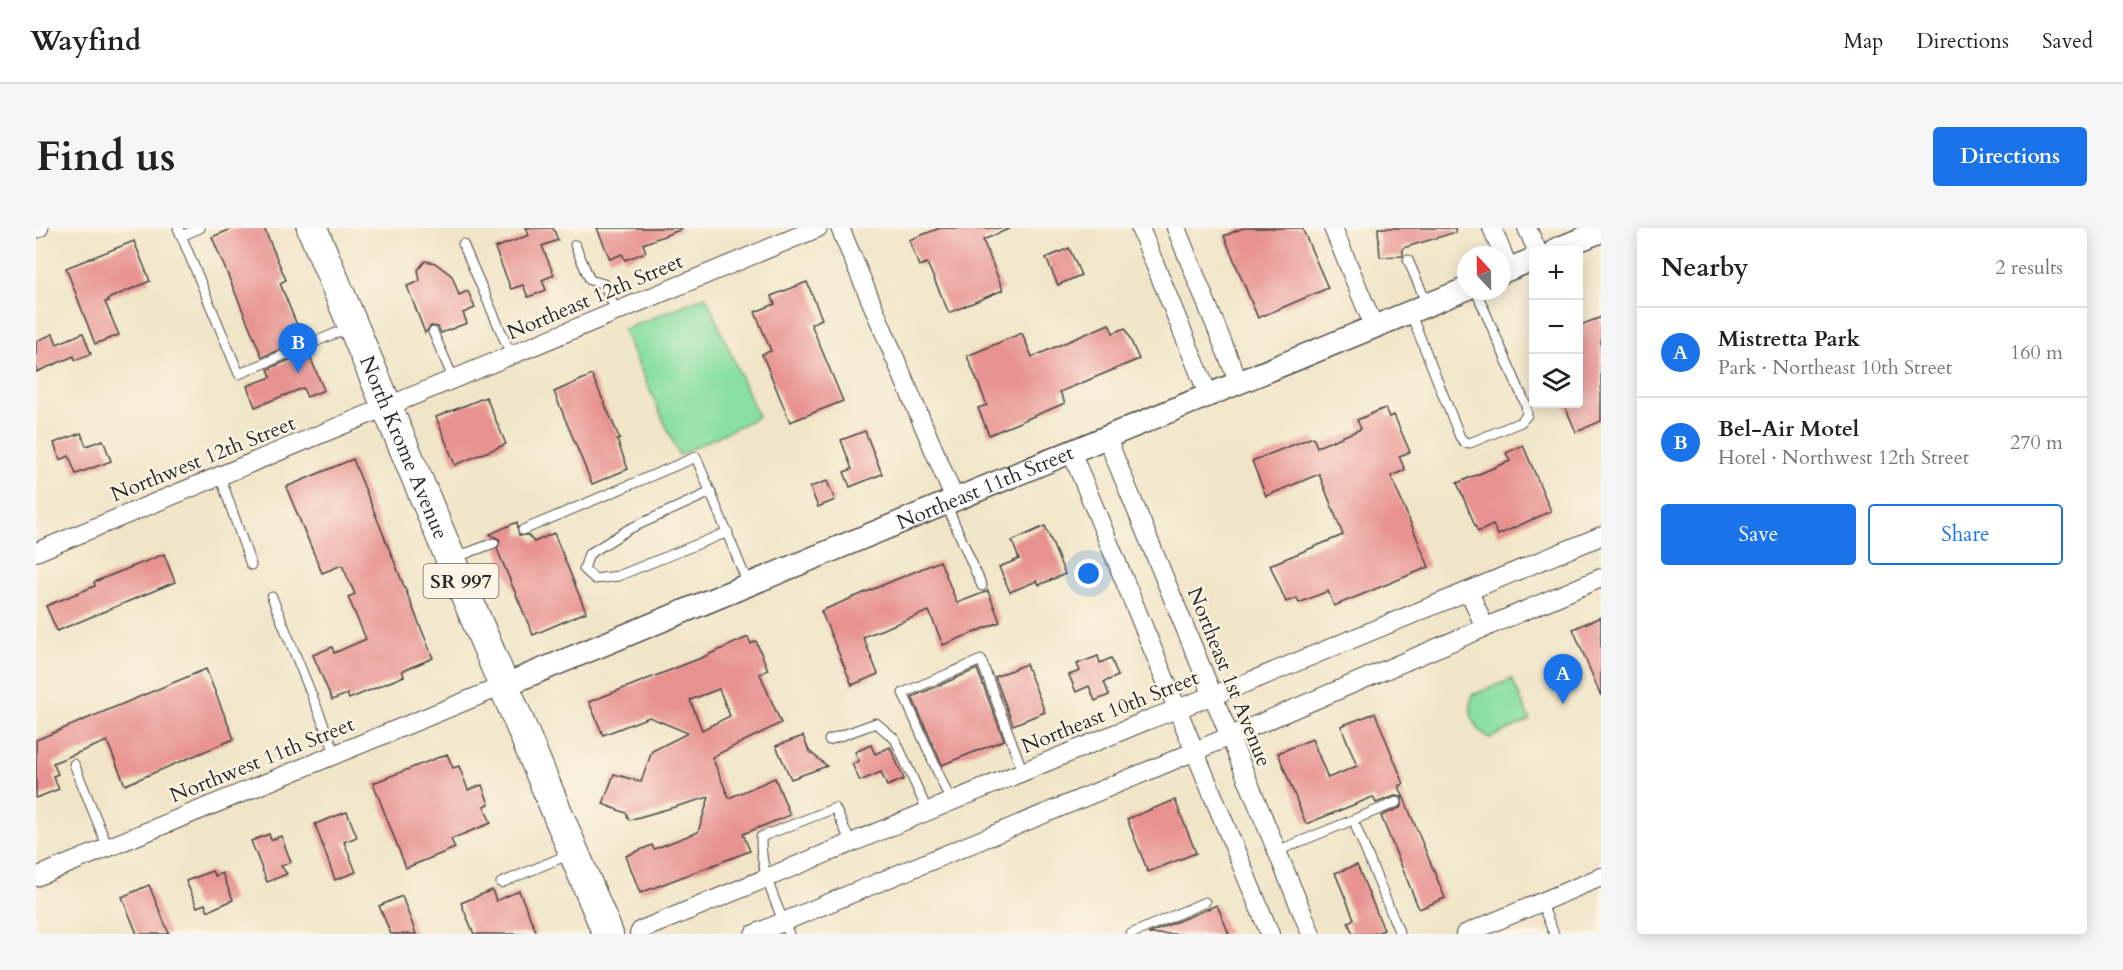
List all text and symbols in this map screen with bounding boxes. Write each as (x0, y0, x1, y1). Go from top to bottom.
text: Wayfind (30, 22, 141, 60)
text: Map (1843, 27, 1883, 56)
text: Directions (1916, 27, 2009, 56)
text: Saved (2042, 27, 2093, 56)
button: Directions (1933, 127, 2087, 186)
text: Find us (36, 128, 176, 185)
north arrow (1457, 246, 1511, 300)
map controls (1529, 246, 1583, 408)
button: + (1529, 246, 1583, 300)
street label: Northeast 12th Street (502, 247, 688, 347)
text: Nearby (1661, 250, 1749, 285)
text: 2 results (1995, 254, 2063, 281)
button: − (1529, 300, 1583, 354)
pin: B (278, 324, 318, 373)
text: Mistretta Park (1718, 324, 1860, 354)
text: A (1673, 339, 1688, 366)
text: 160 m (2010, 339, 2063, 366)
street label: North Krome Avenue (353, 351, 455, 544)
button: layers (1529, 354, 1583, 408)
text: Park · Northeast 10th Street (1718, 354, 1952, 381)
street label: Northwest 12th Street (106, 409, 300, 509)
text: Bel-Air Motel (1718, 414, 1859, 444)
text: B (1673, 429, 1688, 456)
text: 270 m (2010, 429, 2063, 456)
street label: Northeast 11th Street (892, 438, 1078, 537)
text: Hotel · Northwest 12th Street (1718, 444, 1969, 471)
button: Save (1661, 504, 1856, 565)
button: Share (1868, 504, 2063, 565)
your location (1074, 559, 1103, 588)
road number: SR 997 (424, 564, 498, 598)
street label: Northeast 1st Avenue (1180, 583, 1278, 771)
pin: A (1544, 654, 1582, 704)
street label: Northeast 10th Street (1017, 663, 1203, 761)
street label: Northwest 11th Street (165, 710, 359, 810)

